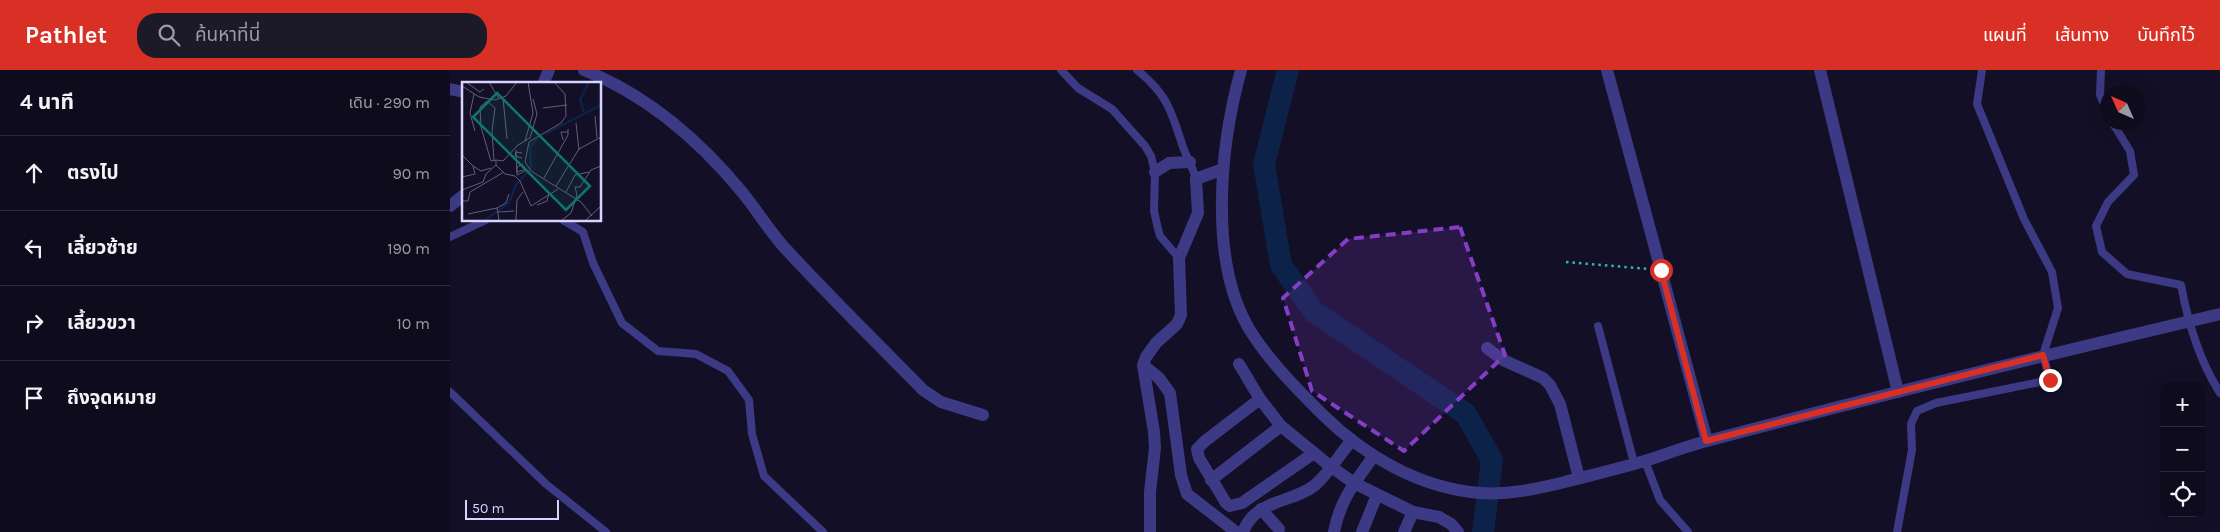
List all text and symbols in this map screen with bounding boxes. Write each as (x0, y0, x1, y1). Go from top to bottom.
search box (137, 13, 487, 58)
text: Pathlet (25, 21, 107, 49)
icon: search (155, 21, 183, 49)
text: ค้นหาที่นี่ (195, 24, 260, 46)
text: แผนที่ (1983, 24, 2027, 46)
text: เส้นทาง (2055, 24, 2109, 46)
text: บันทึกไว้ (2137, 24, 2195, 46)
inset map (462, 82, 601, 221)
north arrow (2100, 85, 2145, 130)
text: 4 นาที (20, 90, 74, 114)
text: เดิน · 290 m (349, 93, 430, 112)
icon: ahead (20, 159, 48, 187)
text: ตรงไป (67, 162, 119, 184)
text: 90 m (392, 164, 430, 183)
icon: left (20, 234, 48, 262)
text: เลี้ยวซ้าย (67, 237, 138, 259)
text: 190 m (387, 239, 430, 258)
route start (1650, 259, 1673, 282)
icon: right (20, 309, 48, 337)
text: เลี้ยวขวา (67, 312, 136, 334)
text: 10 m (396, 314, 430, 333)
route end (2039, 369, 2062, 392)
map controls (2160, 382, 2205, 517)
button: + (2160, 382, 2205, 427)
icon: arrive (20, 384, 48, 412)
text: ถึงจุดหมาย (67, 387, 157, 409)
button: − (2160, 427, 2205, 472)
button: locate (2160, 472, 2205, 517)
scale bar (465, 497, 559, 520)
text: 50 m (472, 500, 505, 517)

